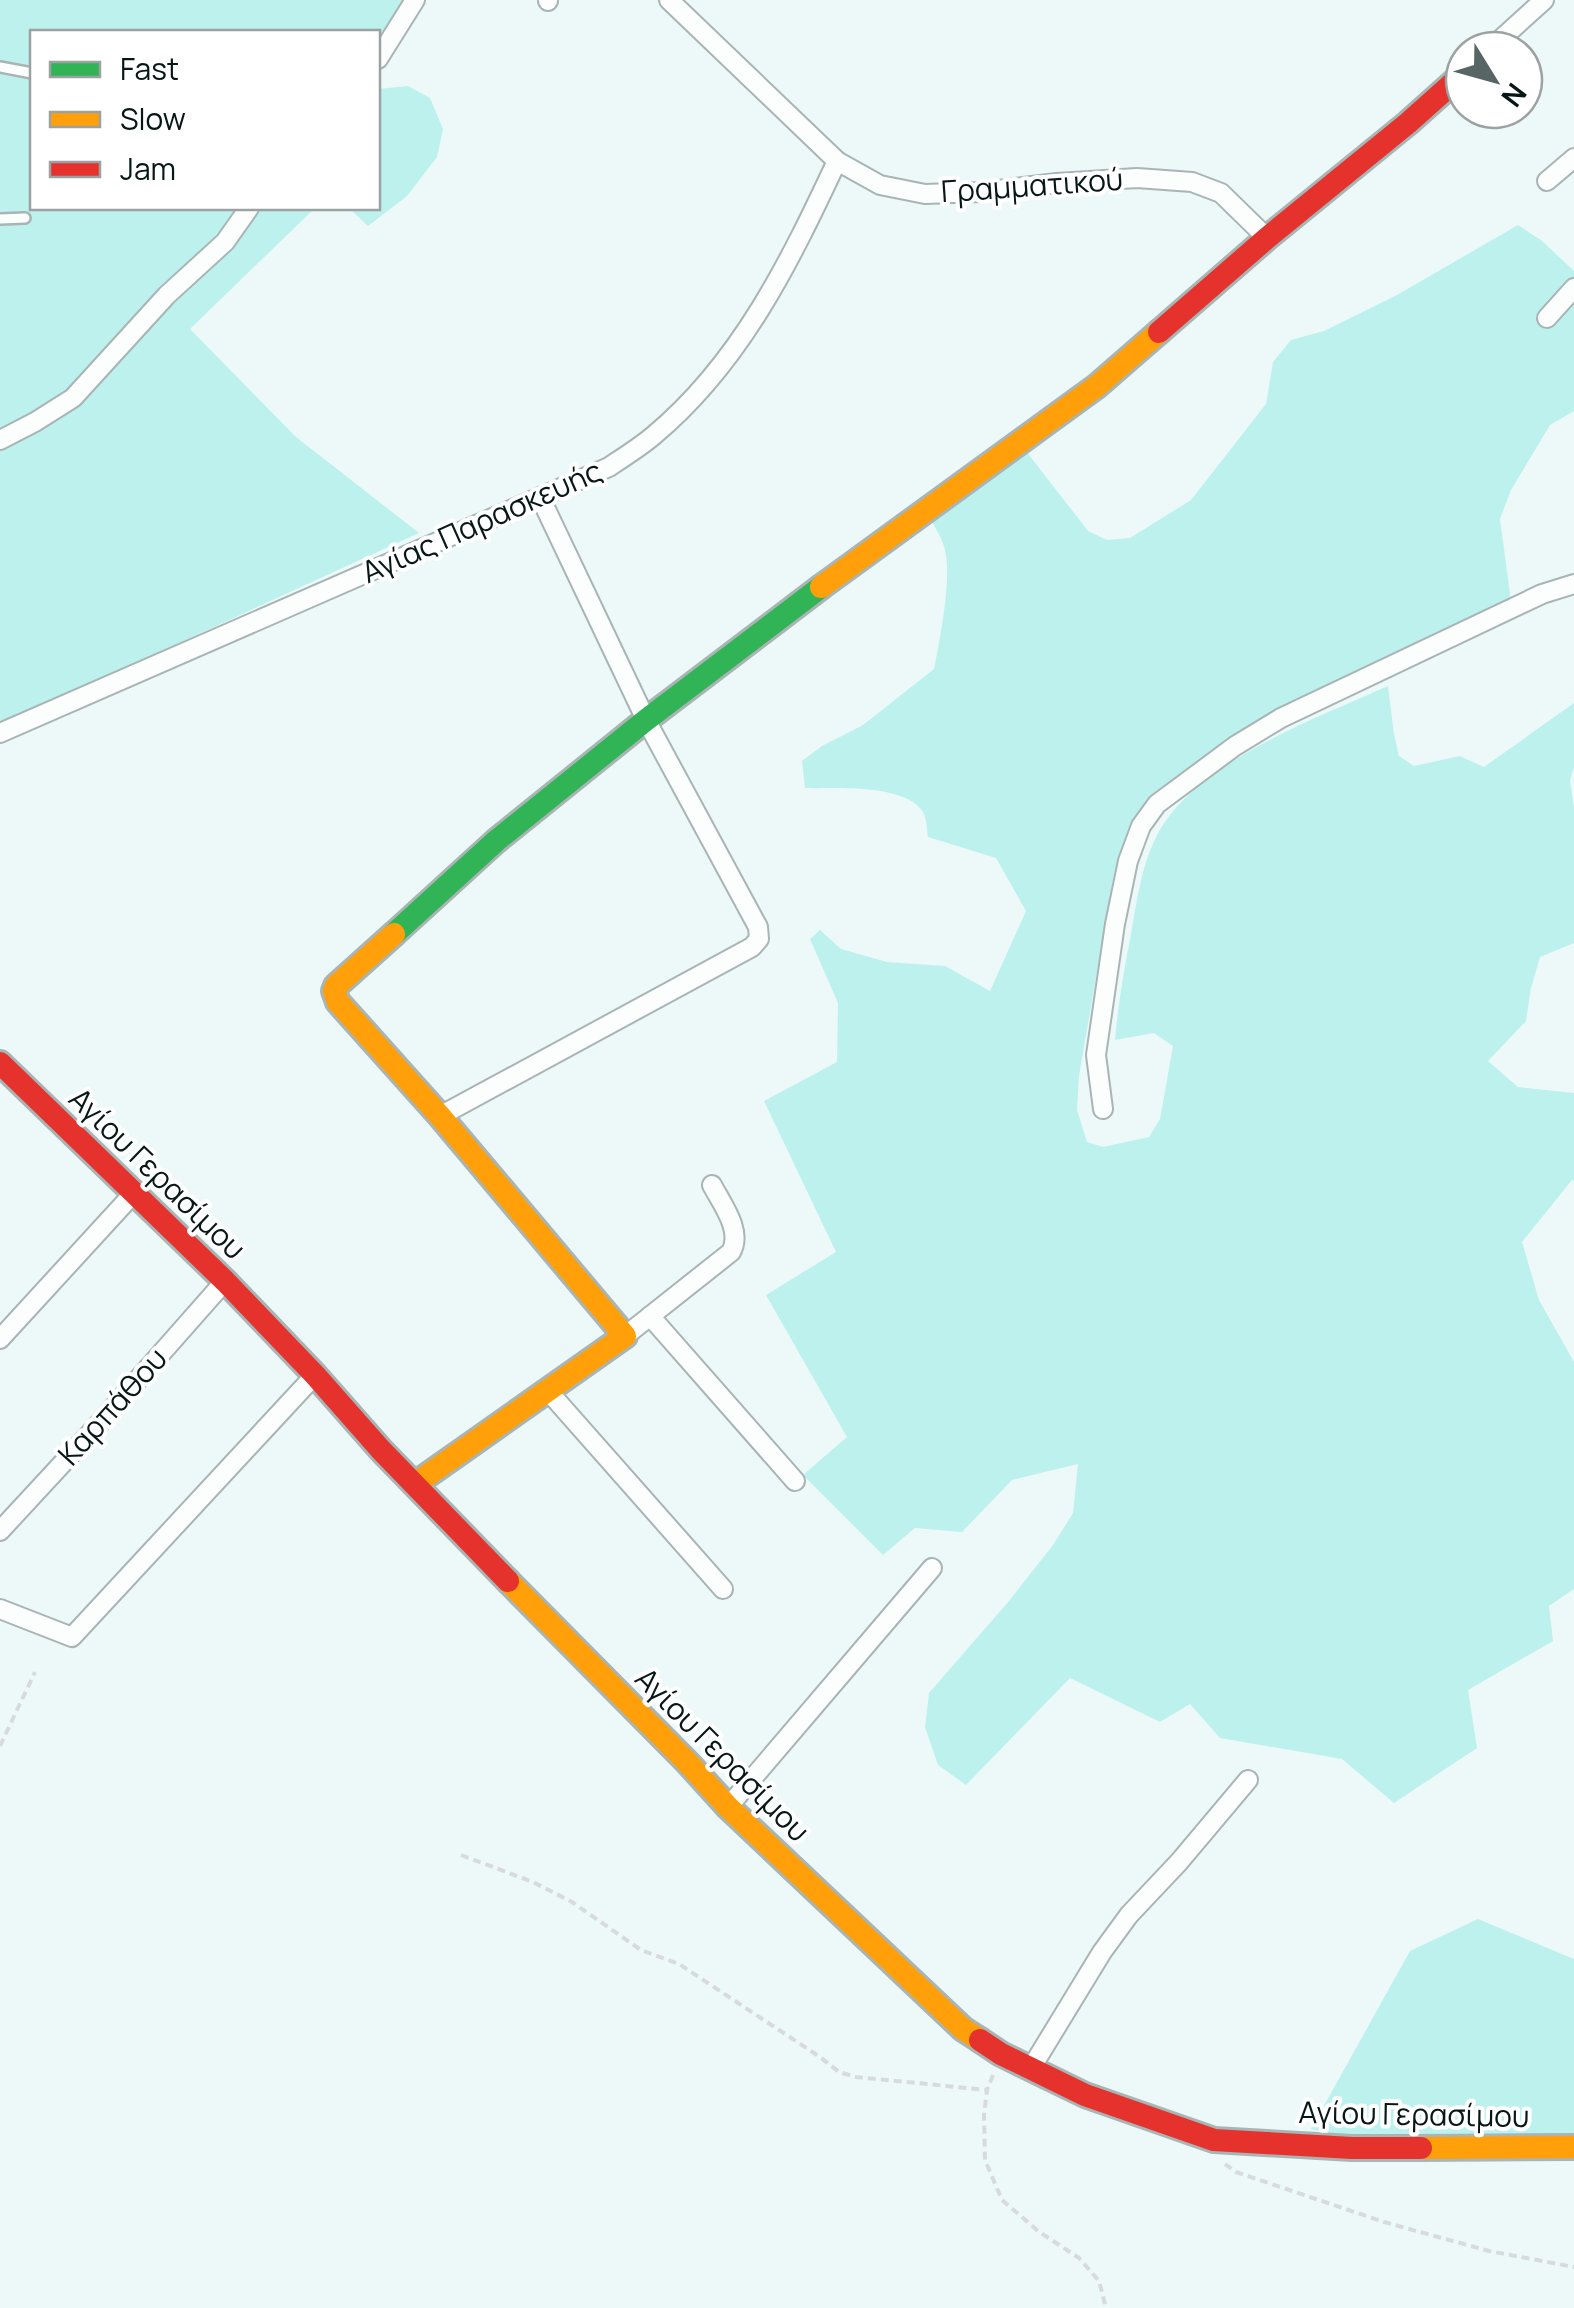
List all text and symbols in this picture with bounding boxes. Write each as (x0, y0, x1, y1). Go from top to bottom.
legend (30, 30, 380, 210)
north arrow (1444, 30, 1544, 130)
text: Fast (120, 48, 179, 89)
text: N (1494, 76, 1536, 115)
text: Slow (120, 98, 186, 139)
text: Jam (120, 148, 176, 189)
street label: Γραμματικού (939, 158, 1124, 211)
street label: Αγίας Παρασκευής (355, 449, 608, 592)
street label: Αγίου Γερασίμου (61, 1078, 255, 1268)
street label: Καρπάθου (48, 1338, 176, 1474)
street label: Αγίου Γερασίμου (627, 1658, 819, 1850)
street label: Αγίου Γερασίμου (1298, 2091, 1530, 2136)

